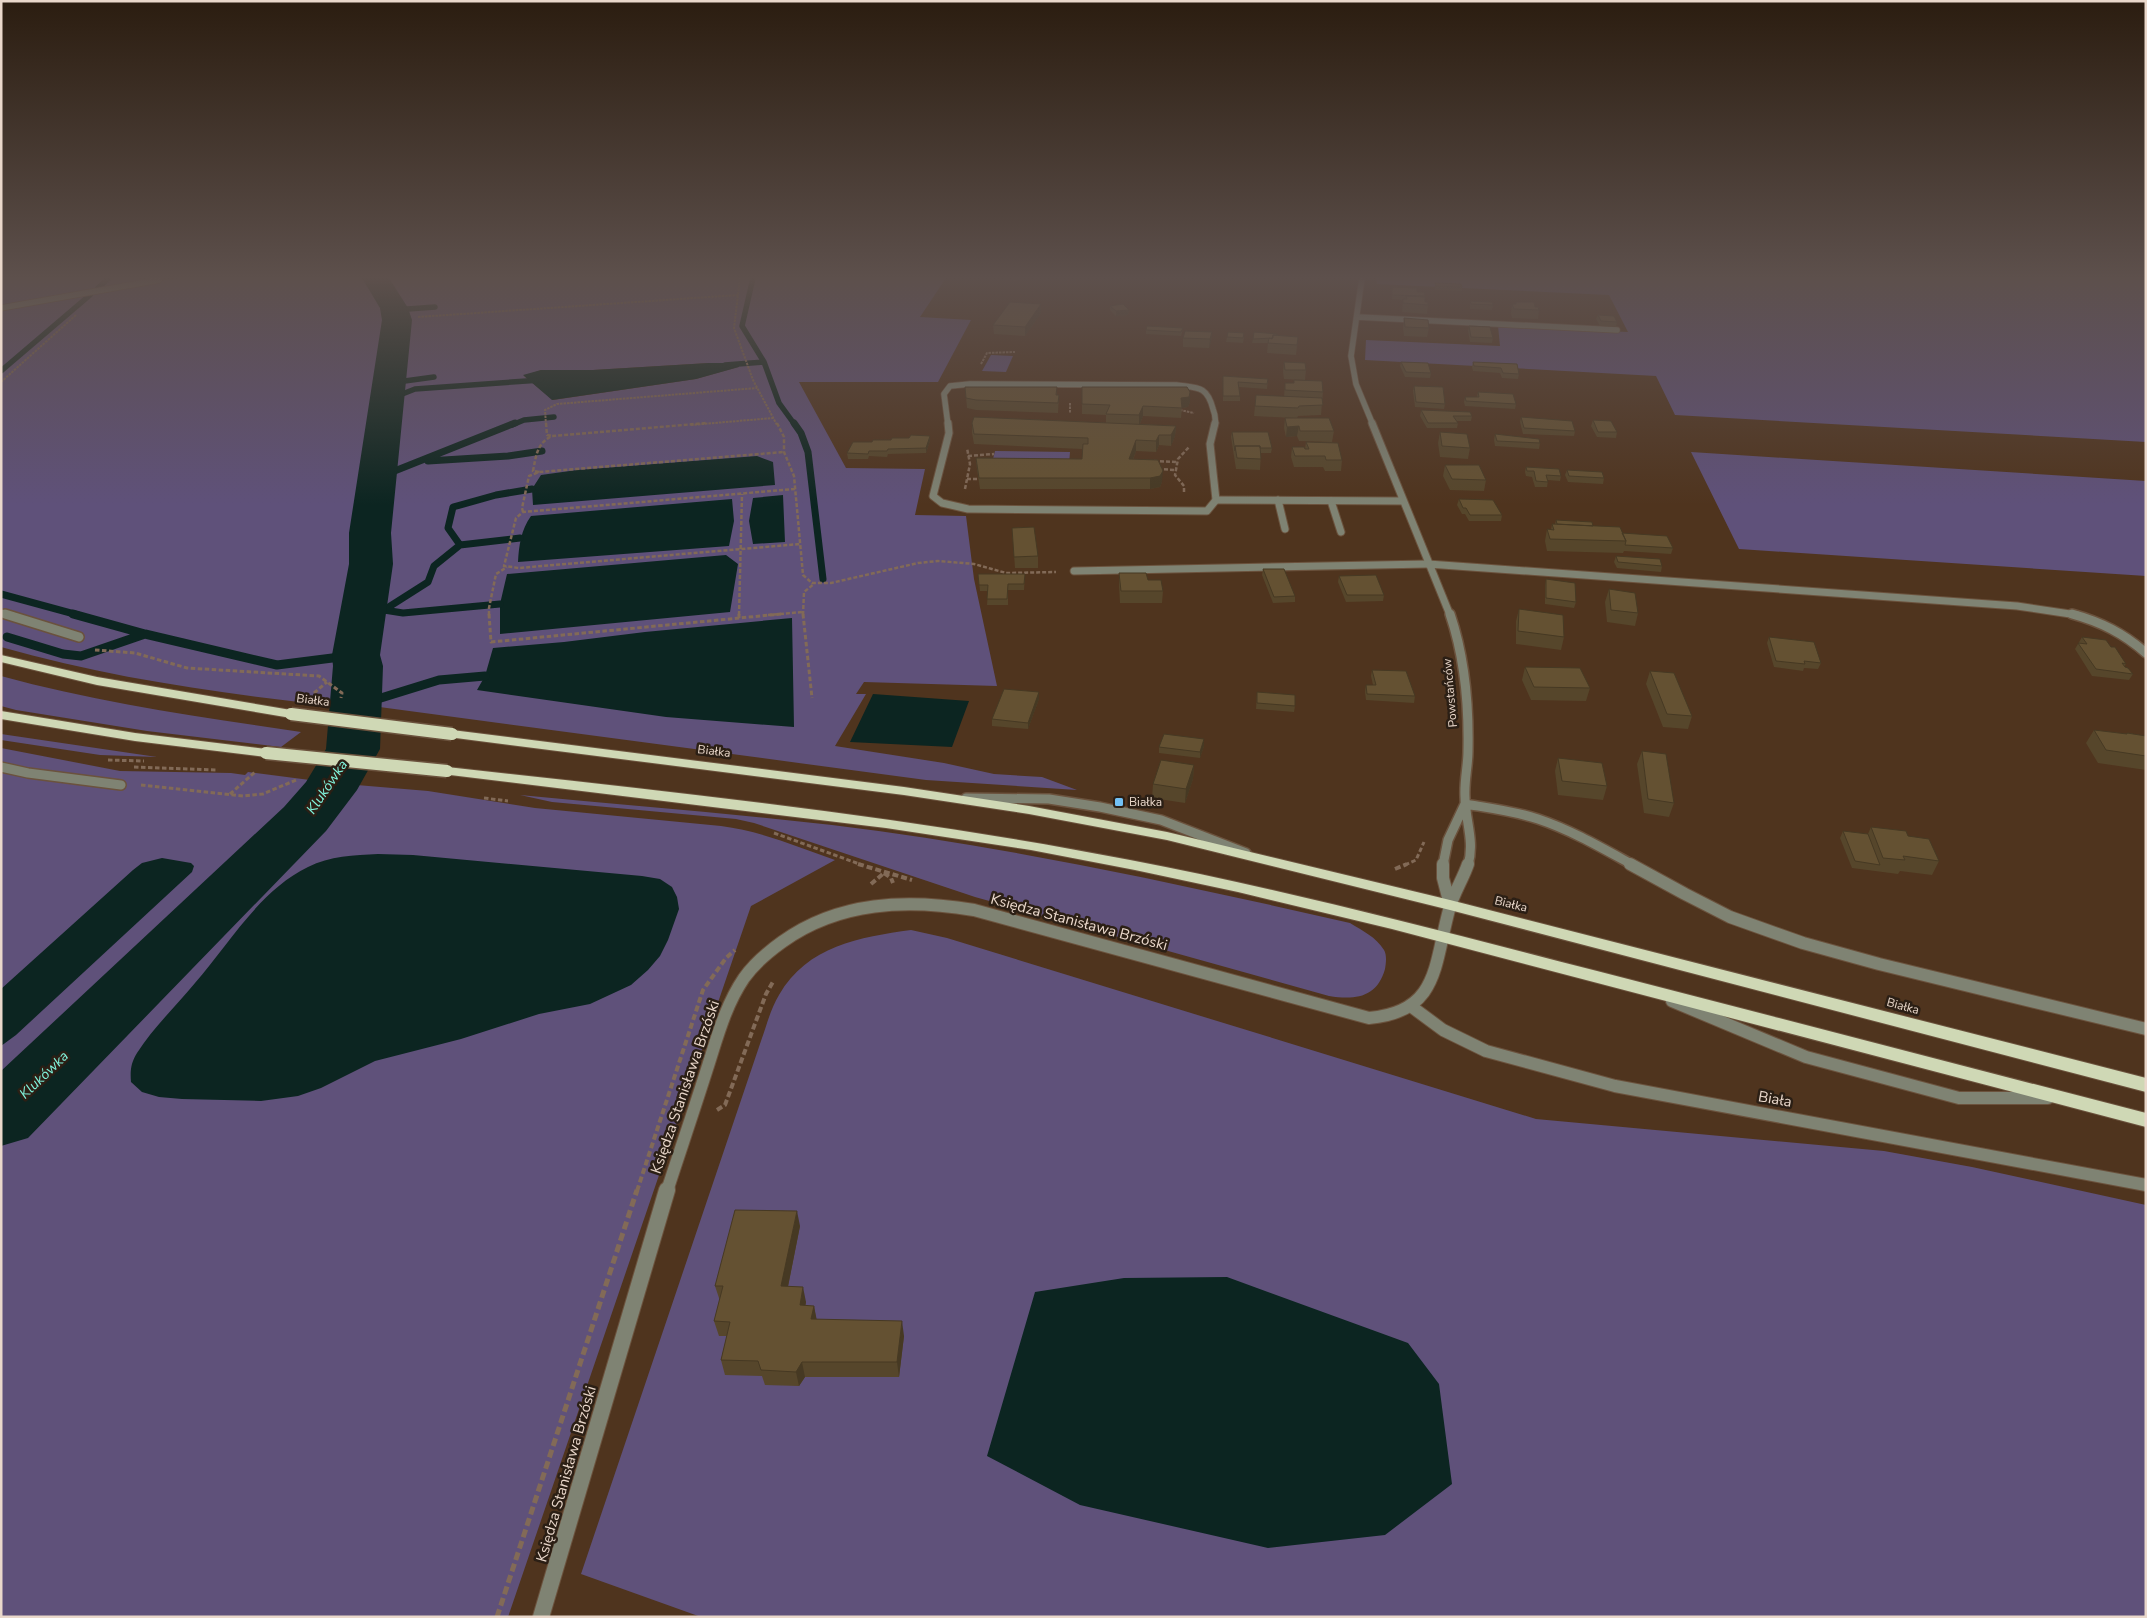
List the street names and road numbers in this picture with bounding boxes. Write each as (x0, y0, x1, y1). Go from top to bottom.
street label: Powstańców (1439, 658, 1461, 728)
street label: Białka (296, 690, 330, 710)
street label: Białka (697, 741, 731, 761)
street label: Księdza Stanisława Brzóski (988, 889, 1170, 955)
street label: Białka (1493, 892, 1529, 916)
street label: Białka (1885, 994, 1921, 1018)
street label: Księdza Stanisława Brzóski (646, 998, 724, 1176)
street label: Biała (1757, 1086, 1793, 1112)
street label: Księdza Stanisława Brzóski (531, 1384, 601, 1564)

